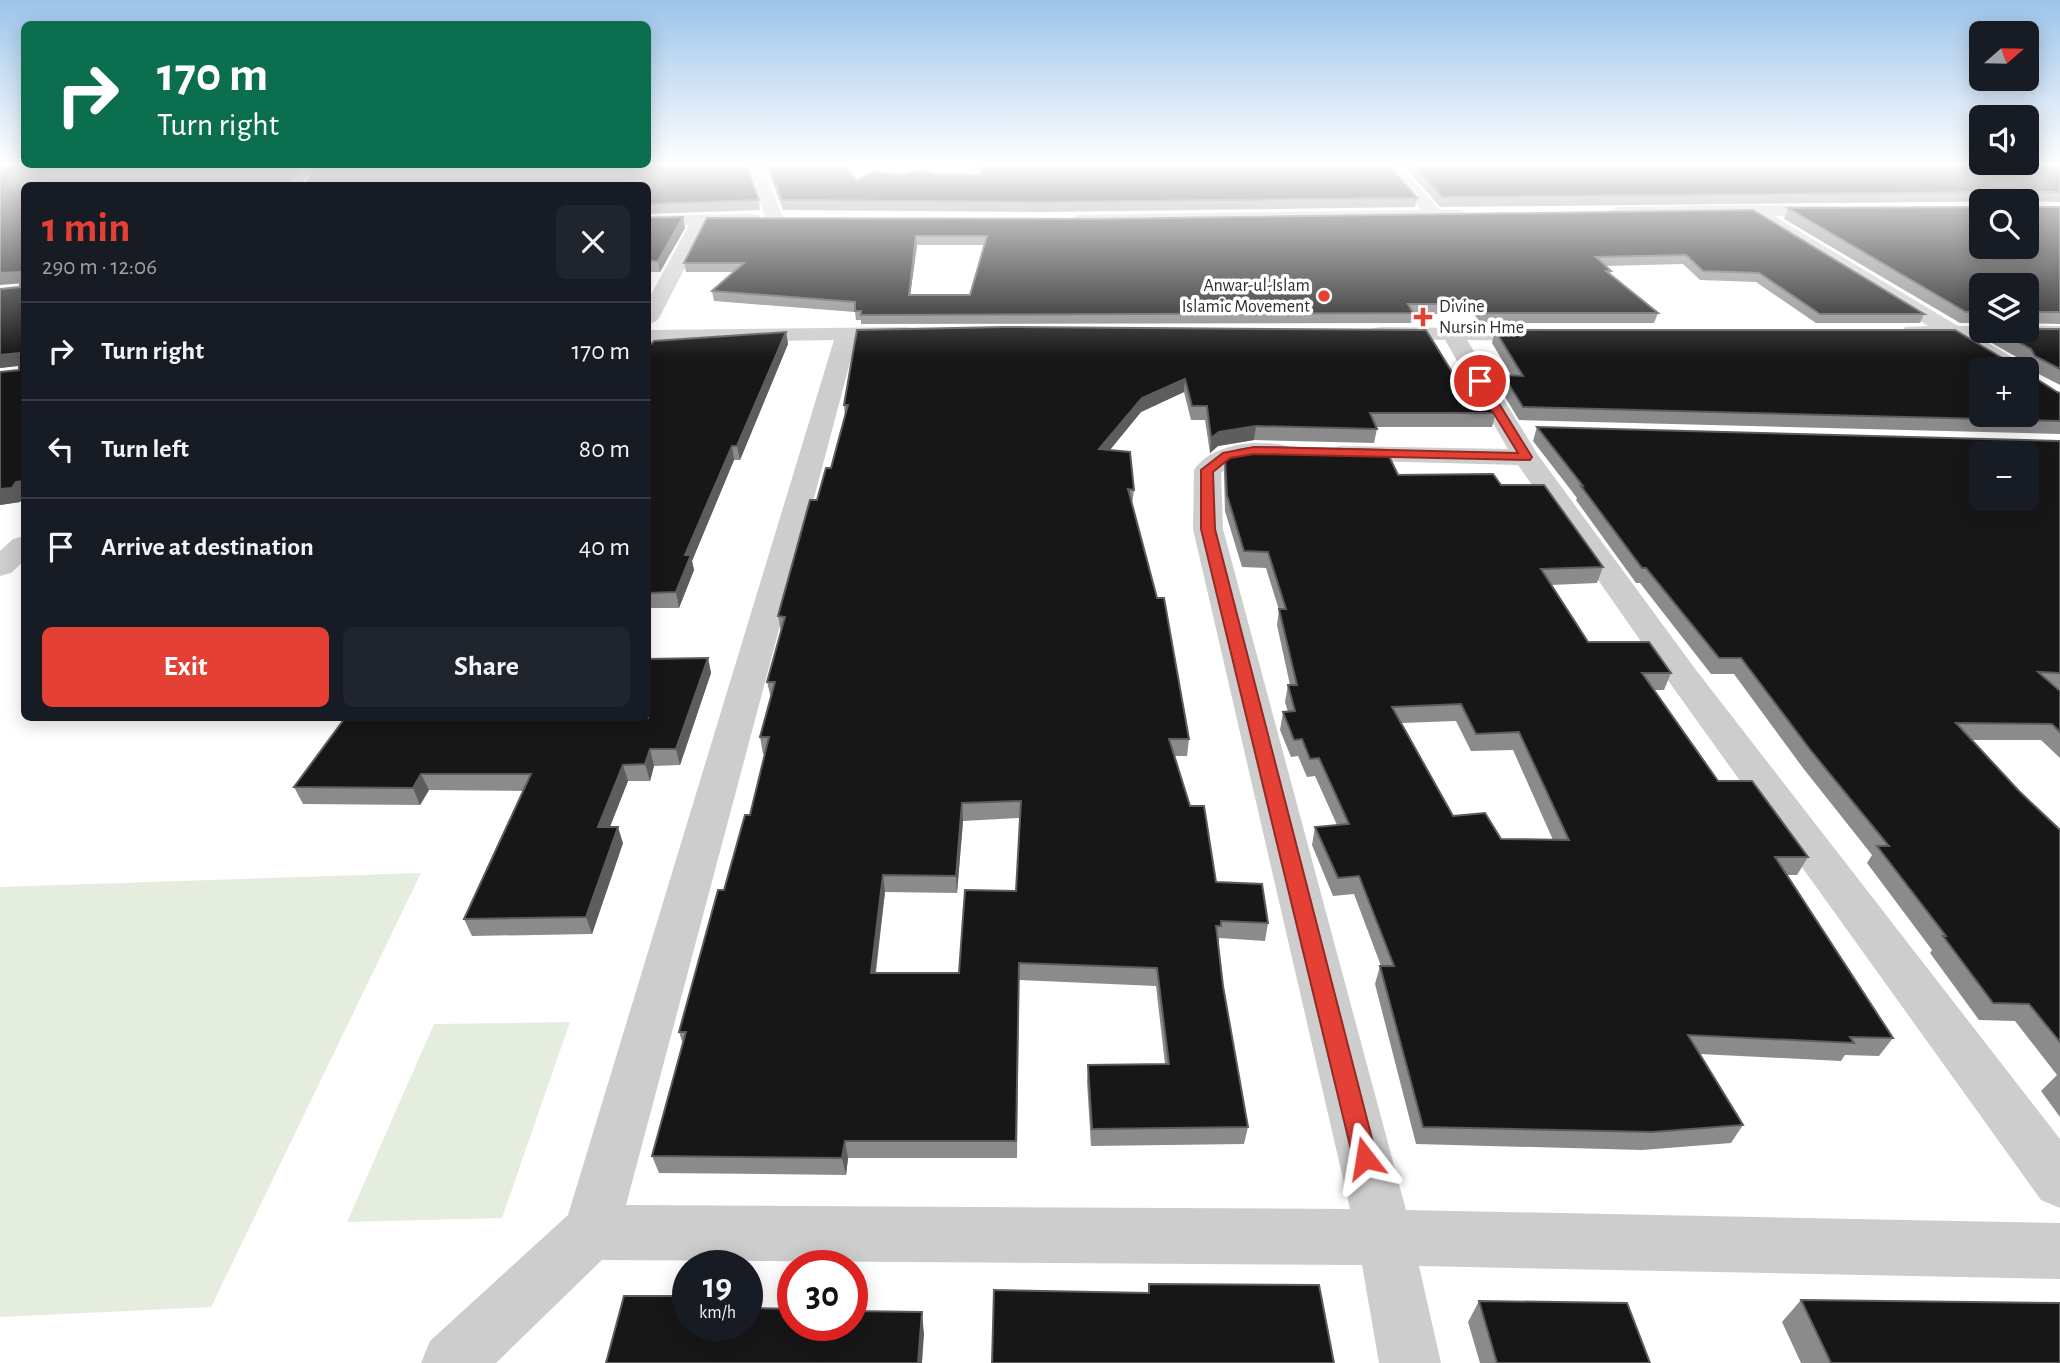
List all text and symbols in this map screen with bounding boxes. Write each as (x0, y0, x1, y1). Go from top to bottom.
north arrow (1969, 21, 2039, 91)
map controls (1969, 21, 2039, 511)
icon: right (42, 49, 133, 140)
text: 170 m (157, 51, 268, 100)
button: sound (1969, 105, 2039, 175)
text: Turn right (157, 109, 279, 141)
button: search (1969, 189, 2039, 259)
button: close (556, 205, 630, 279)
text: 1 min (42, 207, 131, 249)
text: 290 m · 12:06 (42, 256, 157, 279)
button: layers (1969, 273, 2039, 343)
place label: Anwar-ul-Islam Islamic Movement (1182, 277, 1310, 316)
marker: Anwar-ul-Islam Islamic Movement (1316, 288, 1332, 304)
place label: Divine Nursin Hme (1439, 298, 1524, 337)
marker: Divine Nursin Hme (1413, 307, 1433, 327)
icon: right (42, 332, 80, 370)
text: Turn right (101, 338, 204, 364)
text: 170 m (571, 338, 630, 364)
pin (1450, 351, 1510, 411)
button: + (1969, 357, 2039, 427)
icon: arrive (1461, 362, 1499, 400)
icon: left (42, 430, 80, 468)
text: Turn left (101, 436, 189, 462)
text: 80 m (579, 436, 630, 462)
button: − (1969, 441, 2039, 511)
icon: arrive (42, 528, 80, 566)
text: Arrive at destination (101, 534, 314, 560)
text: 40 m (579, 534, 630, 560)
button: Exit (42, 627, 329, 707)
button: Share (343, 627, 630, 707)
position arrow (1328, 1121, 1402, 1195)
speed limit sign: 30 (777, 1250, 868, 1341)
text: 19 (703, 1269, 732, 1304)
text: km/h (699, 1304, 736, 1322)

